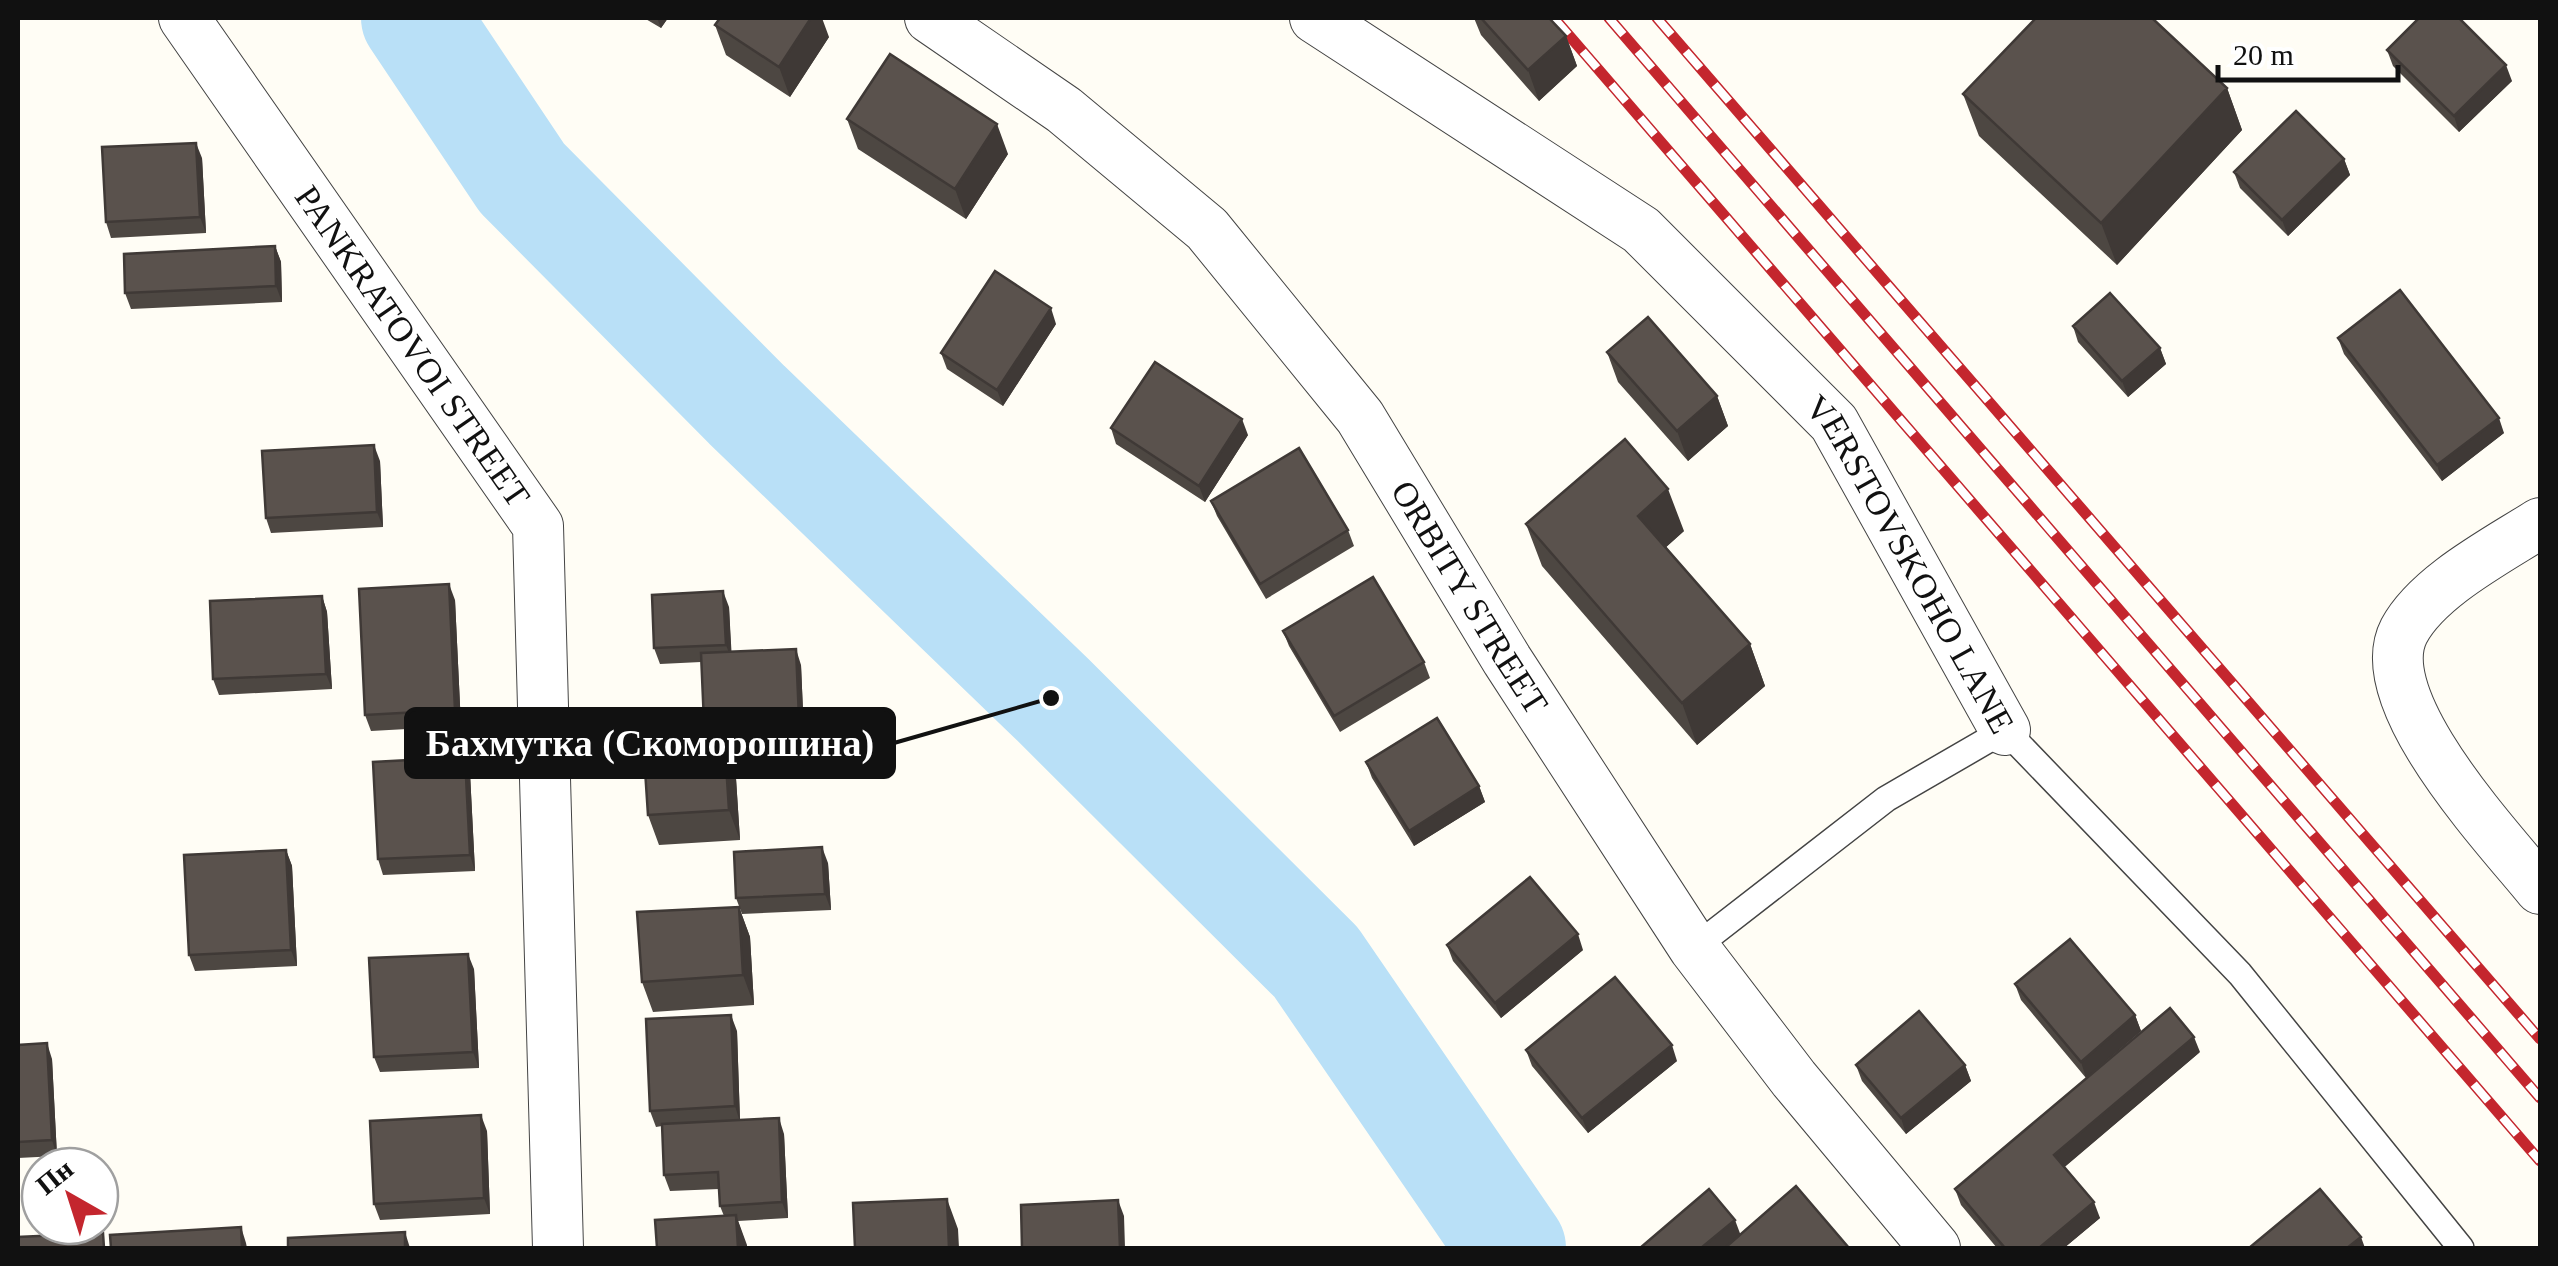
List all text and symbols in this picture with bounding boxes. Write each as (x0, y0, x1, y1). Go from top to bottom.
scale bar (2218, 20, 2398, 82)
text: 20 m (2233, 38, 2294, 71)
street label: PANKRATOVOI STREET (287, 178, 538, 514)
street label: VERSTOVSKOHO LANE (1798, 387, 2022, 740)
street label: ORBITY STREET (1384, 474, 1556, 721)
callout: Бахмутка (Скоморошина) (406, 709, 894, 777)
text: Бахмутка (Скоморошина) (426, 722, 874, 765)
north arrow (20, 1146, 120, 1246)
text: Пн (30, 1153, 79, 1201)

